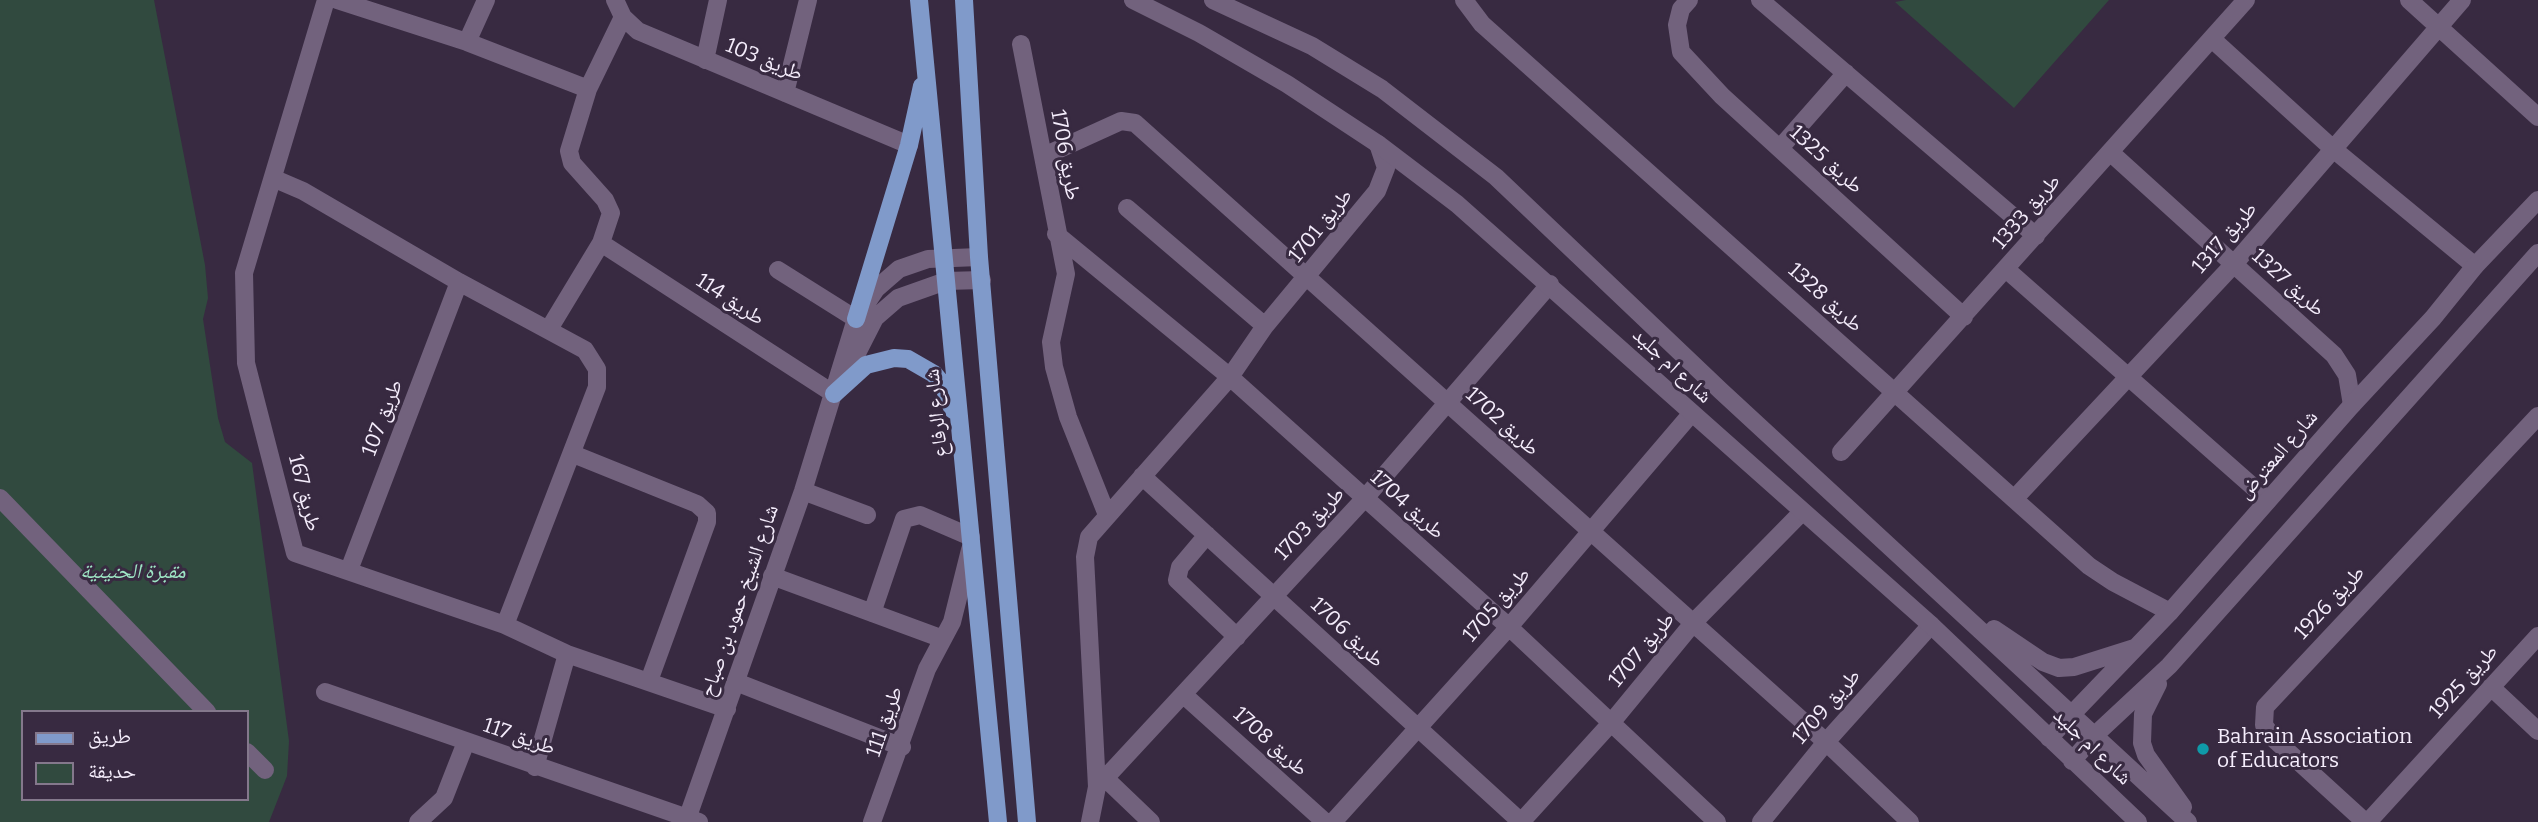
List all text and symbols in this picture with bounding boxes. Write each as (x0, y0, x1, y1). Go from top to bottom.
street label: طريق 103 (722, 33, 806, 87)
street label: طريق 1706 (1045, 108, 1085, 202)
street label: طريق 1325 (1784, 120, 1868, 200)
street label: طريق 1333 (1988, 169, 2066, 255)
street label: طريق 1701 (1284, 184, 1358, 268)
street label: طريق 1317 (2187, 197, 2263, 279)
street label: طريق 1327 (2246, 244, 2330, 322)
street label: طريق 1328 (1782, 258, 1868, 338)
street label: طريق 114 (691, 269, 769, 331)
street label: شارع ام جليد (1627, 323, 1717, 409)
street label: شارع الرفاع (920, 367, 954, 459)
street label: طريق 107 (357, 376, 409, 460)
street label: طريق 1702 (1460, 382, 1544, 462)
street label: شارع المعترض (2232, 405, 2324, 505)
street label: طريق 167 (282, 452, 326, 534)
street label: طريق 1704 (1365, 465, 1449, 545)
street label: طريق 1703 (1270, 482, 1350, 566)
street label: شارع الشيخ حمود بن صباح (695, 502, 785, 700)
park label: مقبرة الحنينية (80, 559, 186, 585)
street label: طريق 1926 (2289, 561, 2371, 645)
street label: طريق 1705 (1458, 563, 1536, 647)
street label: طريق 1706 (1305, 593, 1389, 673)
street label: طريق 1707 (1604, 608, 1680, 692)
street label: طريق 1925 (2424, 640, 2504, 724)
street label: طريق 1709 (1787, 664, 1867, 750)
street label: طريق 111 (861, 683, 909, 761)
street label: طريق 1708 (1227, 702, 1313, 782)
street label: شارع ام جليد (2047, 703, 2137, 791)
legend (21, 710, 248, 801)
street label: طريق 117 (480, 713, 558, 761)
text: طريق (88, 723, 131, 749)
place label: Bahrain Association of Educators (2217, 724, 2412, 774)
marker: Bahrain Association of Educators (2195, 741, 2211, 757)
text: حديقة (88, 758, 136, 784)

